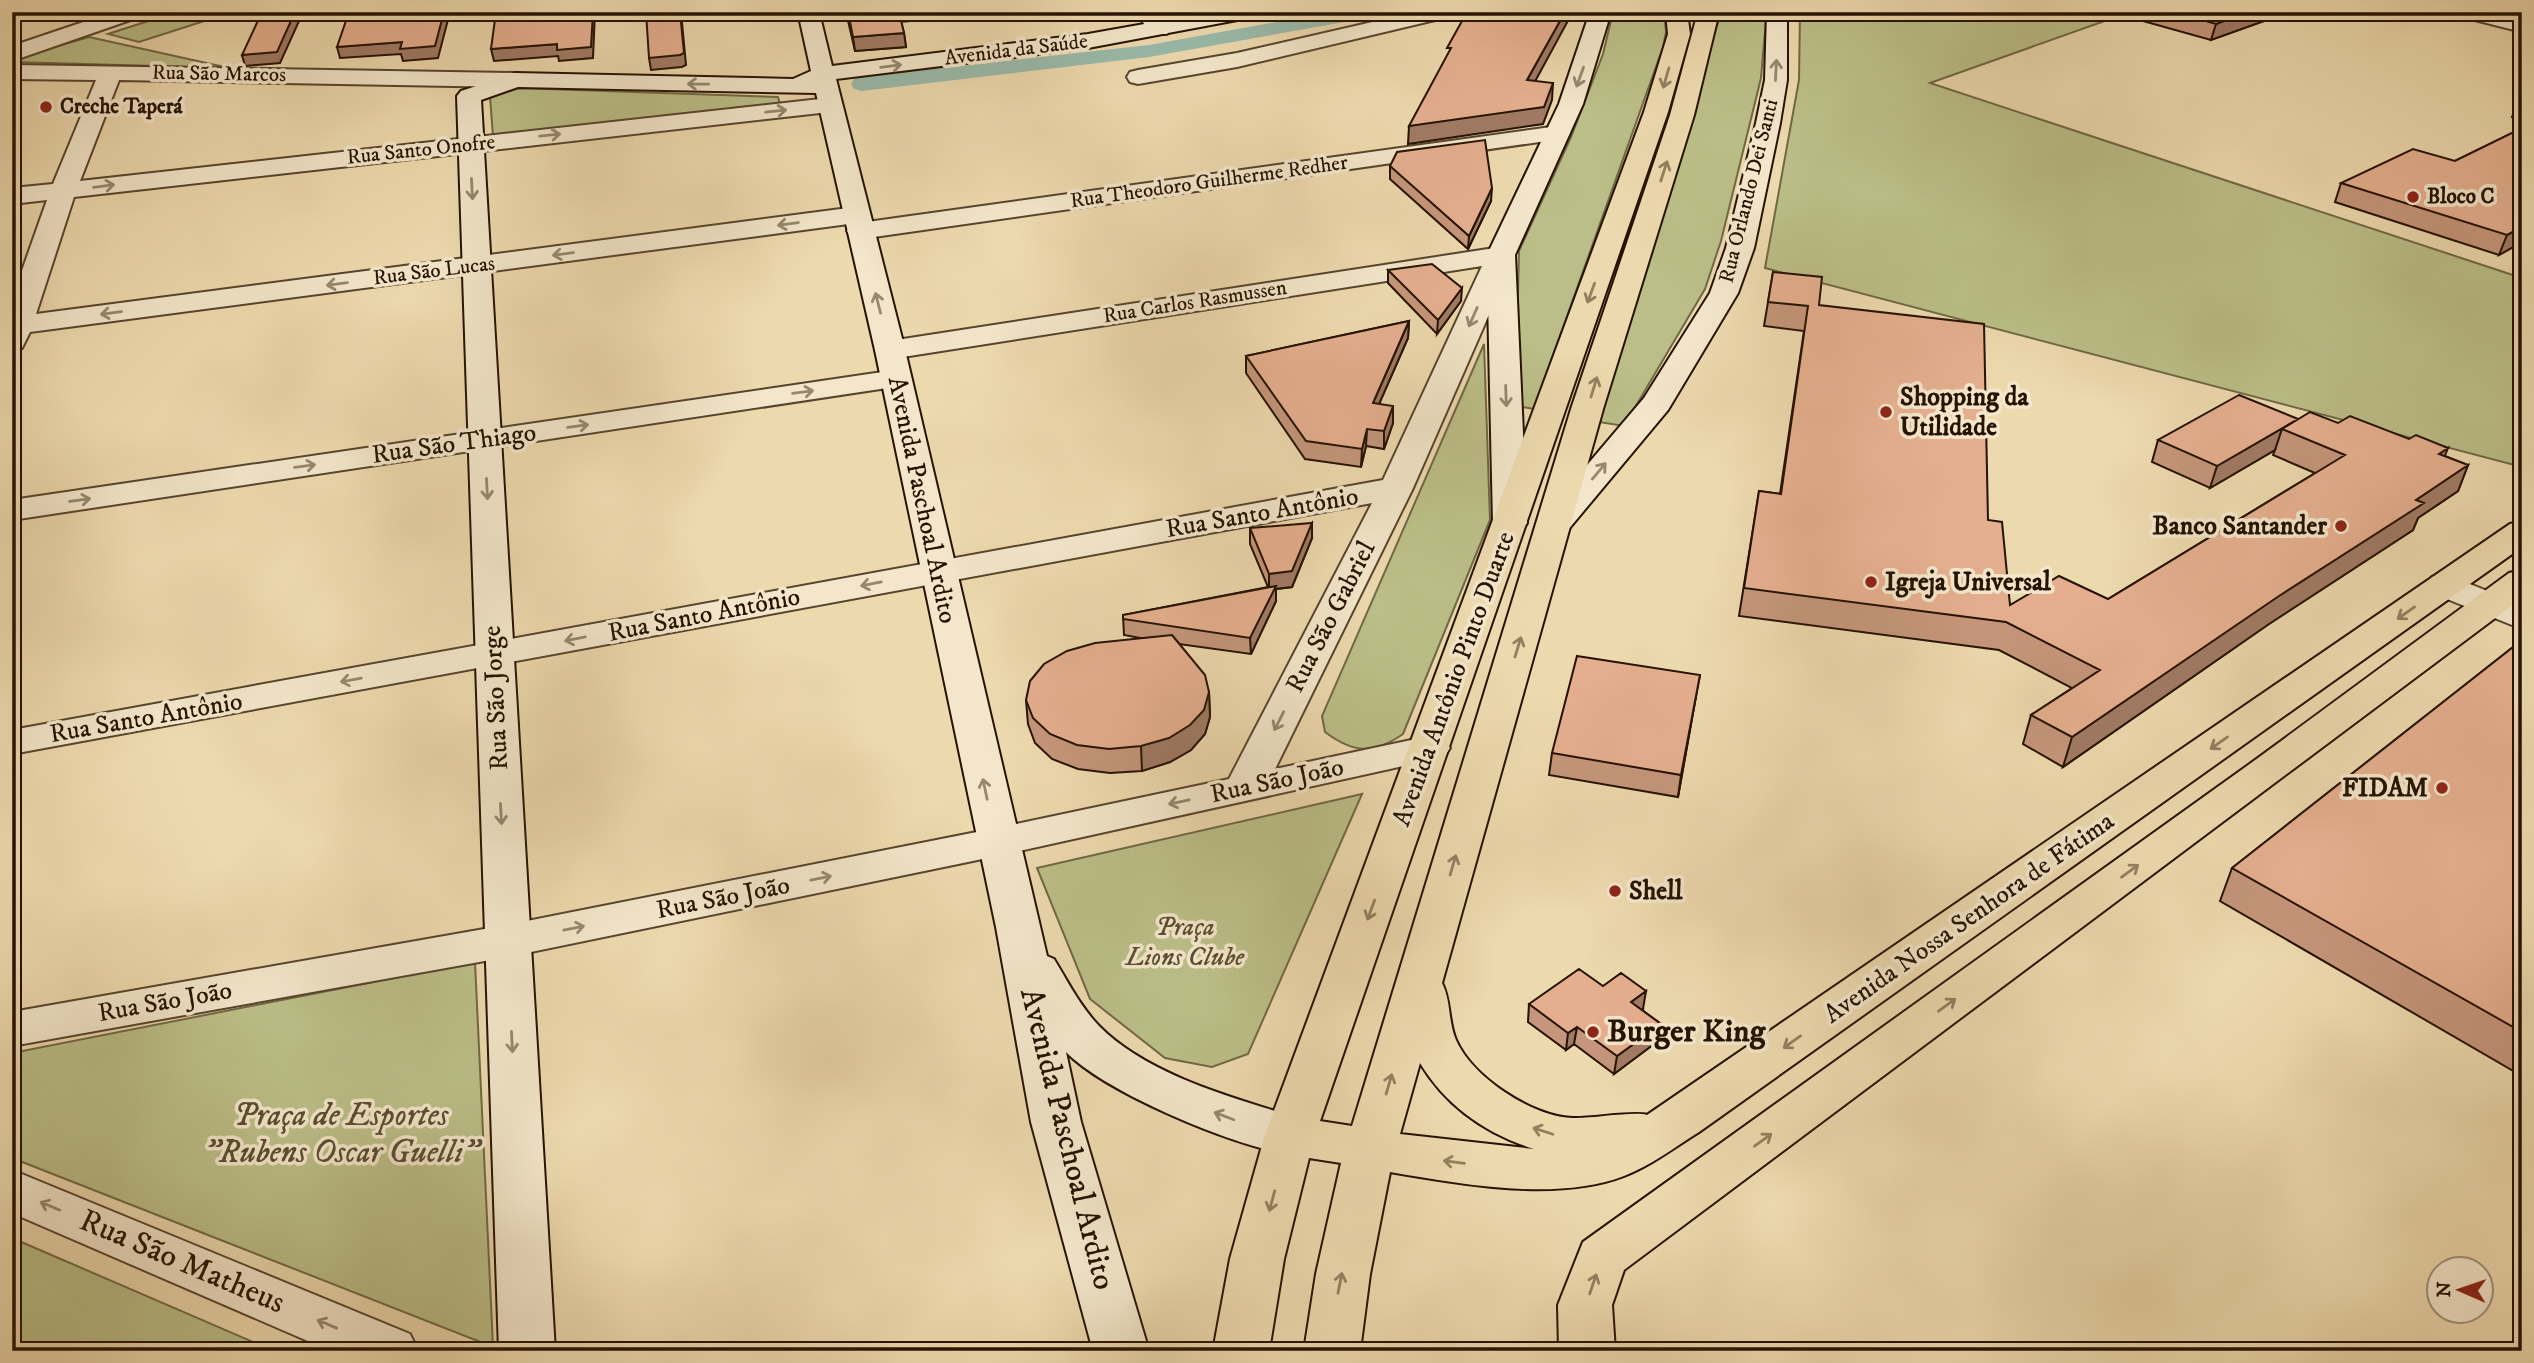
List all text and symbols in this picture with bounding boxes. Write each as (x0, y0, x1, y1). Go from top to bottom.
street label: Avenida da Saúde (943, 28, 1089, 72)
one-way arrow (880, 59, 902, 72)
one-way arrow (1770, 59, 1783, 82)
street label: Rua São Marcos (152, 60, 286, 88)
one-way arrow (1573, 66, 1586, 88)
one-way arrow (1659, 67, 1672, 89)
one-way arrow (687, 77, 710, 90)
place label: Creche Taperá (60, 94, 184, 120)
street label: Rua Orlando Dei Santi (1714, 96, 1784, 286)
marker: Creche Taperá (38, 99, 54, 115)
one-way arrow (764, 104, 787, 117)
street label: Rua Santo Onofre (346, 129, 497, 171)
one-way arrow (538, 129, 560, 142)
street label: Rua Theodoro Guilherme Redher (1069, 150, 1350, 214)
one-way arrow (1658, 160, 1671, 182)
one-way arrow (466, 177, 479, 200)
one-way arrow (93, 179, 115, 192)
place label: Bloco C (2427, 184, 2494, 210)
marker: Bloco C (2405, 189, 2421, 205)
one-way arrow (777, 218, 800, 231)
one-way arrow (552, 248, 574, 261)
street label: Rua São Lucas (372, 251, 496, 291)
street label: Rua Carlos Rasmussen (1101, 275, 1289, 329)
one-way arrow (326, 277, 349, 290)
one-way arrow (1584, 282, 1596, 304)
one-way arrow (871, 292, 884, 315)
one-way arrow (1466, 306, 1479, 327)
one-way arrow (100, 307, 123, 320)
street label: Avenida Paschoal Ardito (880, 374, 964, 626)
one-way arrow (1588, 377, 1601, 399)
place label: Shopping da Utilidade (1900, 381, 2029, 444)
one-way arrow (791, 385, 814, 398)
one-way arrow (1499, 385, 1512, 408)
marker: Shopping da Utilidade (1878, 404, 1894, 420)
street label: Rua São Thiago (370, 416, 538, 472)
one-way arrow (566, 419, 589, 432)
one-way arrow (293, 460, 316, 473)
one-way arrow (1591, 463, 1606, 481)
one-way arrow (480, 477, 493, 500)
street label: Rua Santo Antônio (1163, 480, 1361, 546)
one-way arrow (68, 493, 91, 506)
place label: Banco Santander (2152, 510, 2327, 543)
marker: Banco Santander (2333, 518, 2349, 534)
street label: Avenida Antônio Pinto Duarte (1385, 527, 1523, 831)
street label: Rua São Gabriel (1279, 536, 1383, 698)
place label: Igreja Universal (1885, 566, 2052, 599)
marker: Igreja Universal (1863, 574, 1879, 590)
one-way arrow (860, 578, 883, 591)
street label: Rua Santo Antônio (605, 580, 803, 650)
one-way arrow (2397, 605, 2416, 620)
street label: Rua São Jorge (476, 625, 516, 771)
one-way arrow (564, 633, 587, 646)
one-way arrow (1513, 637, 1526, 659)
one-way arrow (340, 674, 363, 687)
street label: Rua Santo Antônio (47, 685, 245, 751)
one-way arrow (1271, 710, 1285, 730)
one-way arrow (2210, 736, 2229, 750)
street label: Rua São João (1207, 751, 1347, 811)
place label: FIDAM (2342, 772, 2428, 805)
one-way arrow (978, 778, 992, 801)
marker: FIDAM (2434, 780, 2450, 796)
one-way arrow (1168, 796, 1191, 810)
one-way arrow (495, 803, 508, 826)
street label: Avenida Nossa Senhora de Fátima (1817, 805, 2121, 1031)
one-way arrow (1448, 855, 1461, 877)
one-way arrow (2120, 864, 2139, 878)
street label: Rua São João (653, 869, 793, 927)
one-way arrow (809, 870, 832, 884)
place label: Shell (1629, 875, 1684, 908)
marker: Shell (1607, 883, 1623, 899)
one-way arrow (1364, 898, 1376, 920)
park label: Praça Lions Clube (1124, 911, 1245, 974)
one-way arrow (562, 920, 585, 934)
street label: Rua São João (95, 974, 235, 1030)
street label: Avenida Paschoal Ardito (1010, 984, 1124, 1294)
one-way arrow (1937, 998, 1955, 1013)
place label: Burger King (1607, 1012, 1767, 1052)
marker: Burger King (1585, 1024, 1601, 1040)
one-way arrow (506, 1030, 519, 1053)
one-way arrow (1783, 1035, 1802, 1049)
one-way arrow (1384, 1073, 1397, 1095)
park label: Praça de Esportes "Rubens Oscar Guelli" (203, 1096, 483, 1173)
one-way arrow (1214, 1109, 1236, 1122)
one-way arrow (1532, 1124, 1554, 1137)
one-way arrow (1753, 1132, 1772, 1147)
one-way arrow (1443, 1155, 1466, 1168)
one-way arrow (1265, 1189, 1278, 1211)
one-way arrow (40, 1199, 62, 1212)
street label: Rua São Matheus (73, 1201, 291, 1323)
north arrow (2426, 1254, 2496, 1324)
one-way arrow (1334, 1272, 1347, 1295)
one-way arrow (1588, 1273, 1600, 1295)
text: N (2433, 1281, 2456, 1298)
one-way arrow (317, 1317, 338, 1330)

